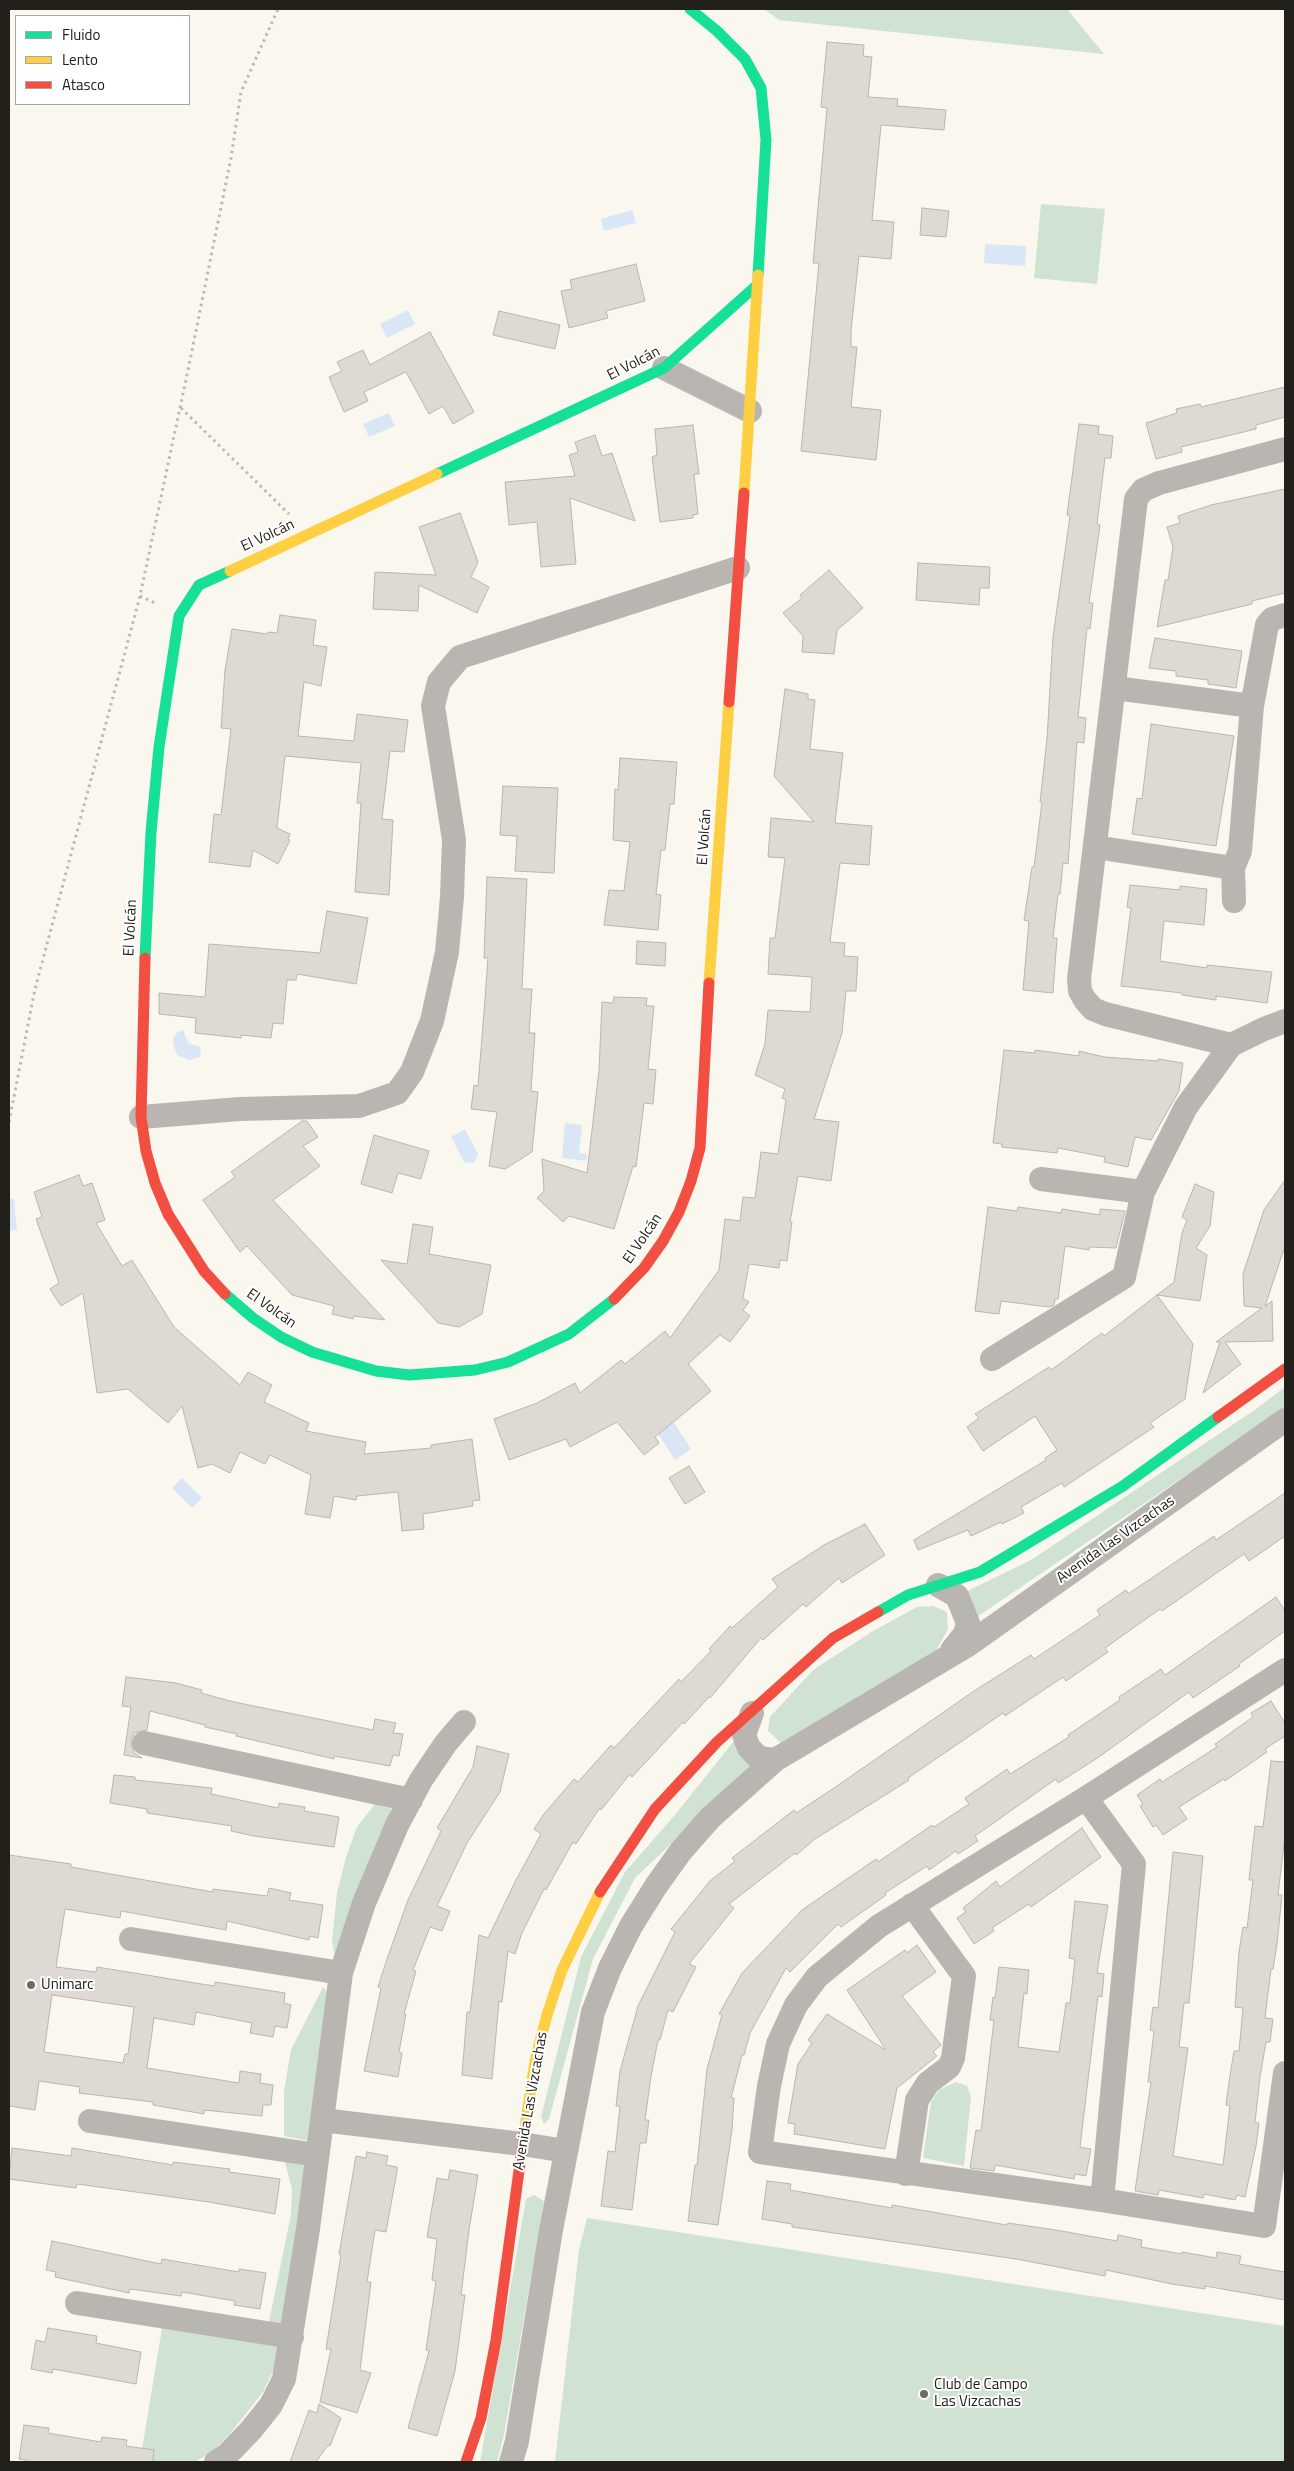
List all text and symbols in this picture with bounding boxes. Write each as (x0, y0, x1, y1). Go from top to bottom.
legend (15, 15, 190, 105)
text: Fluido (62, 23, 100, 46)
text: Lento (62, 48, 98, 71)
text: Atasco (62, 73, 105, 96)
street label: El Volcán (605, 343, 663, 385)
street label: El Volcán (238, 516, 298, 556)
street label: El Volcán (694, 808, 716, 866)
street label: El Volcán (121, 899, 141, 957)
street label: El Volcán (620, 1210, 666, 1268)
street label: El Volcán (243, 1285, 299, 1333)
street label: Avenida Las Vizcachas (1053, 1492, 1179, 1588)
place label: Unimarc (41, 1976, 94, 1994)
marker: Unimarc (25, 1979, 37, 1991)
street label: Avenida Las Vizcachas (510, 2030, 552, 2172)
place label: Club de Campo Las Vizcachas (934, 2376, 1028, 2411)
marker: Club de Campo Las Vizcachas (918, 2388, 930, 2400)

